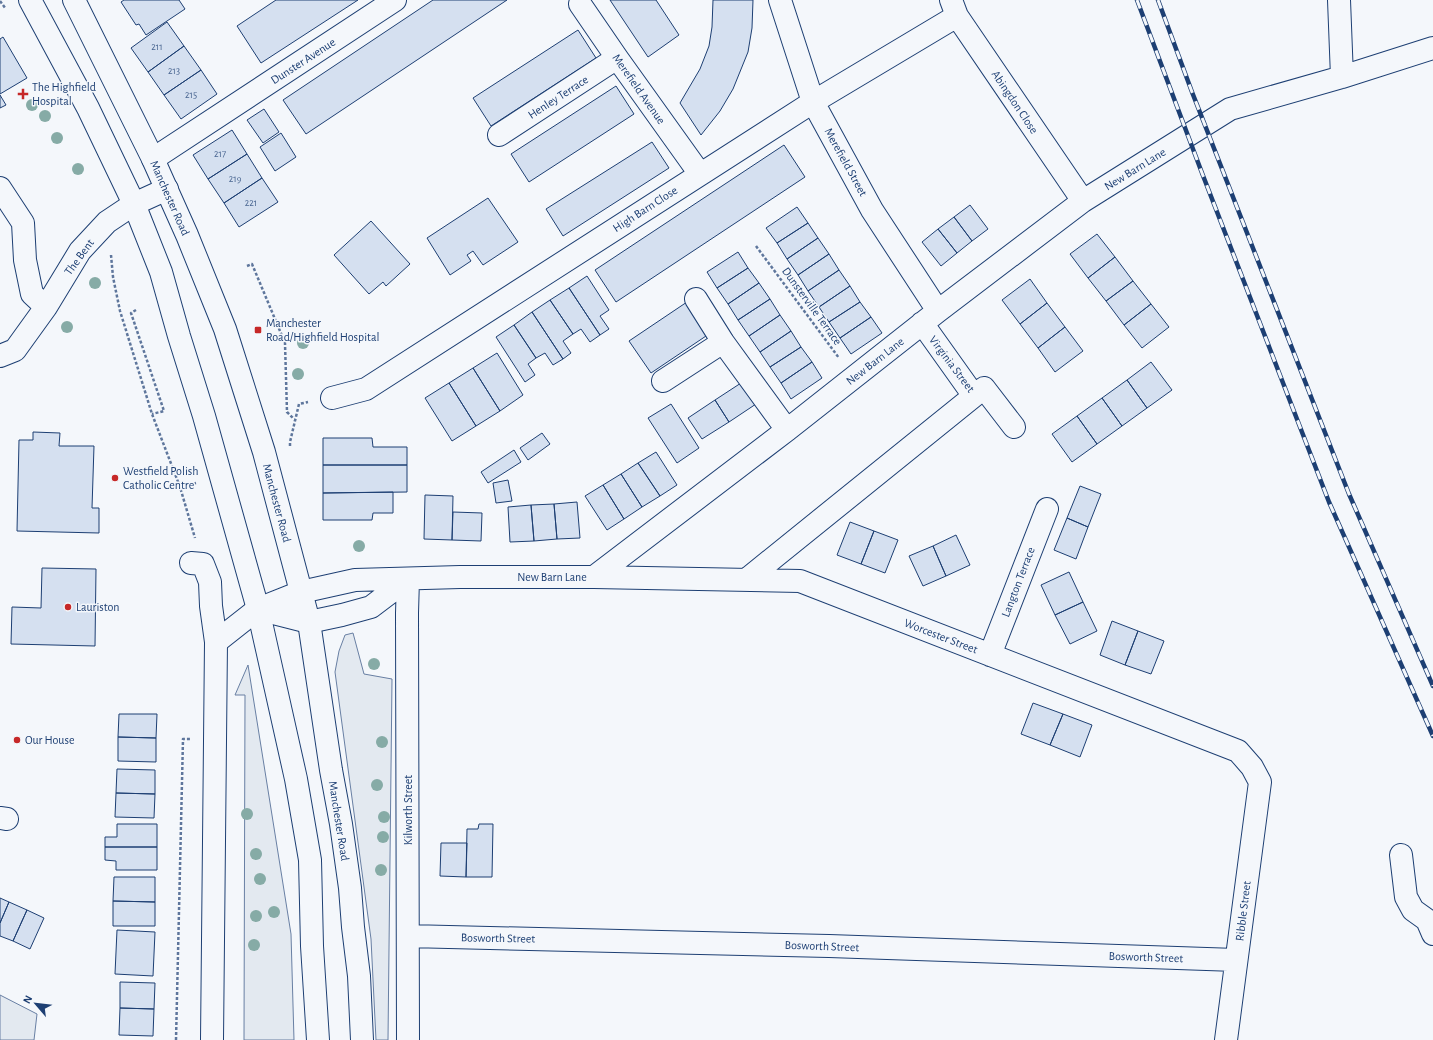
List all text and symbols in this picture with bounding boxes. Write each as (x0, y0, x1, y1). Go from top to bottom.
street label: Dunster Avenue (269, 36, 337, 86)
house number: 211 (151, 42, 163, 52)
street label: Merefield Avenue (610, 52, 668, 126)
house number: 213 (168, 66, 180, 76)
street label: Abingdon Close (990, 68, 1040, 136)
street label: Henley Terrace (526, 73, 591, 122)
place label: The Highfield Hospital (32, 81, 96, 107)
marker: The Highfield Hospital (17, 88, 29, 100)
house number: 215 (185, 90, 197, 100)
street label: Merefield Street (822, 126, 870, 198)
street label: New Barn Lane (1102, 145, 1168, 193)
house number: 217 (214, 149, 226, 159)
street label: Manchester Road (148, 159, 192, 237)
house number: 219 (229, 174, 242, 184)
street label: High Barn Close (611, 184, 679, 234)
house number: 221 (245, 198, 257, 208)
street label: The Bent (62, 237, 96, 277)
street label: Dunsterville Terrace (780, 265, 844, 347)
place label: Manchester Road/Highfield Hospital (266, 317, 379, 343)
marker: Manchester Road/Highfield Hospital (253, 325, 263, 335)
street label: Virginia Street (927, 334, 977, 395)
street label: New Barn Lane (844, 335, 906, 387)
street label: Manchester Road (261, 462, 293, 544)
place label: Westfield Polish Catholic Centre (123, 465, 199, 491)
marker: Westfield Polish Catholic Centre (110, 473, 120, 483)
street label: Langton Terrace (999, 545, 1037, 619)
street label: New Barn Lane (517, 571, 587, 583)
place label: Lauriston (76, 601, 119, 613)
marker: Lauriston (63, 602, 73, 612)
street label: Worcester Street (903, 616, 980, 656)
place label: Our House (25, 734, 74, 746)
marker: Our House (12, 735, 22, 745)
street label: Kilworth Street (402, 775, 414, 845)
street label: Manchester Road (327, 780, 351, 862)
street label: Ribble Street (1233, 880, 1253, 942)
street label: Bosworth Street (461, 931, 536, 945)
street label: Bosworth Street (785, 939, 860, 953)
street label: Bosworth Street (1109, 950, 1184, 964)
north arrow (16, 984, 56, 1024)
text: N (21, 994, 34, 1006)

